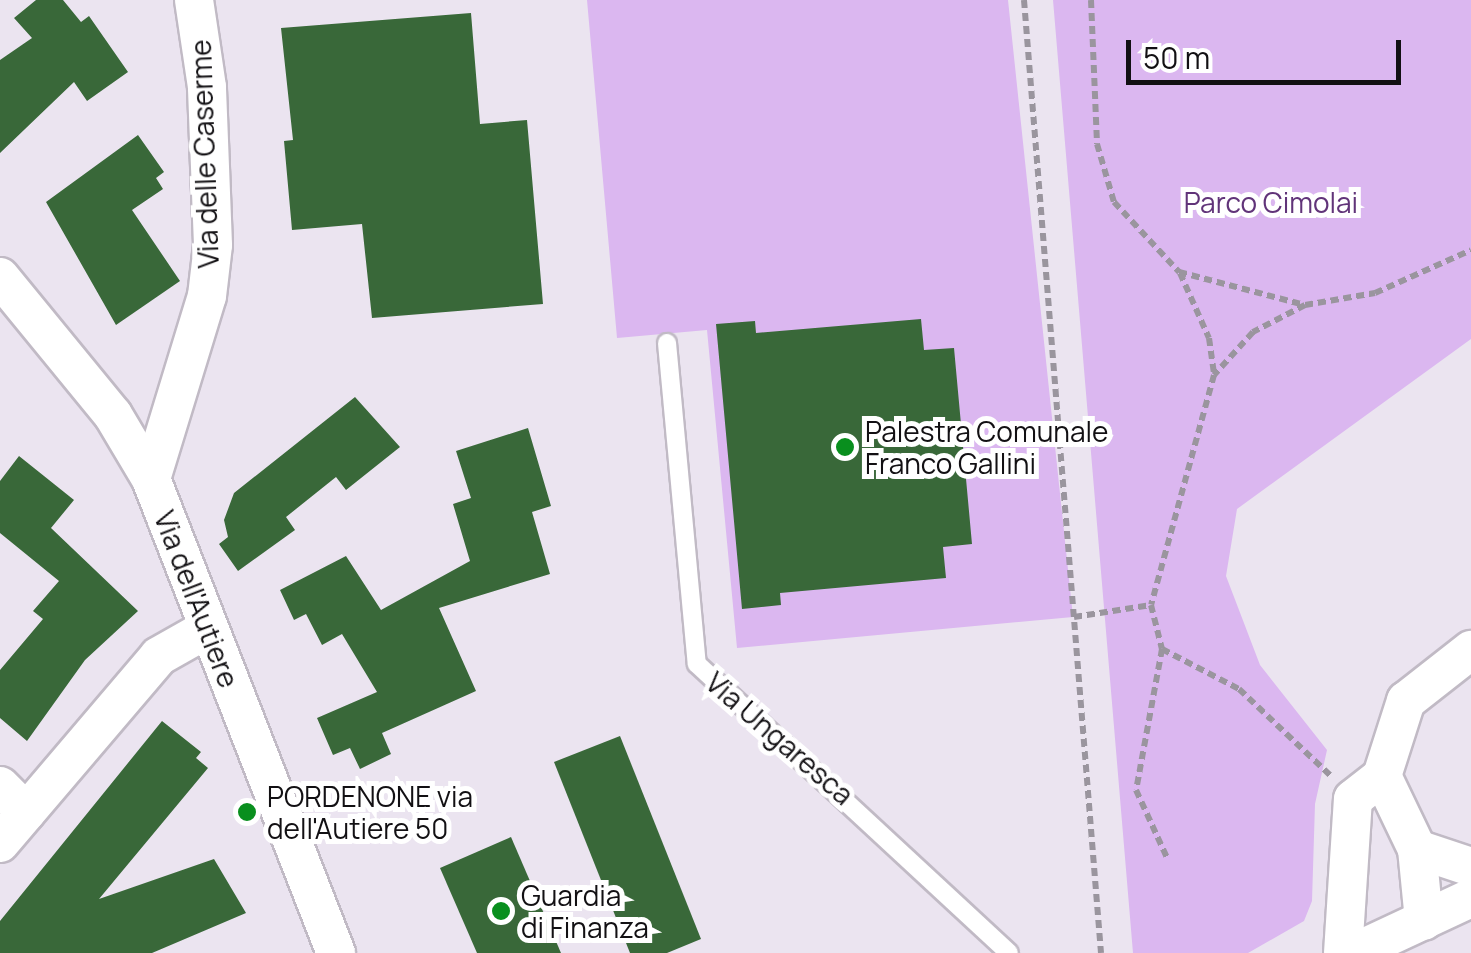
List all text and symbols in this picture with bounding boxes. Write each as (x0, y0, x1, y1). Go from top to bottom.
scale bar (1131, 20, 1406, 82)
text: 50 m (1143, 37, 1210, 78)
street label: Via delle Caserme (183, 39, 225, 269)
park label: Parco Cimolai (1184, 185, 1358, 219)
place label: Palestra Comunale Franco Gallini (865, 414, 1108, 480)
marker: Palestra Comunale Franco Gallini (834, 436, 856, 458)
street label: Via dell'Autiere (148, 506, 246, 692)
street label: Via Ungaresca (699, 665, 861, 811)
place label: PORDENONE via dell'Autiere 50 (267, 779, 473, 845)
marker: PORDENONE via dell'Autiere 50 (236, 801, 258, 823)
place label: Guardia di Finanza (521, 878, 649, 944)
marker: Guardia di Finanza (490, 900, 512, 922)

